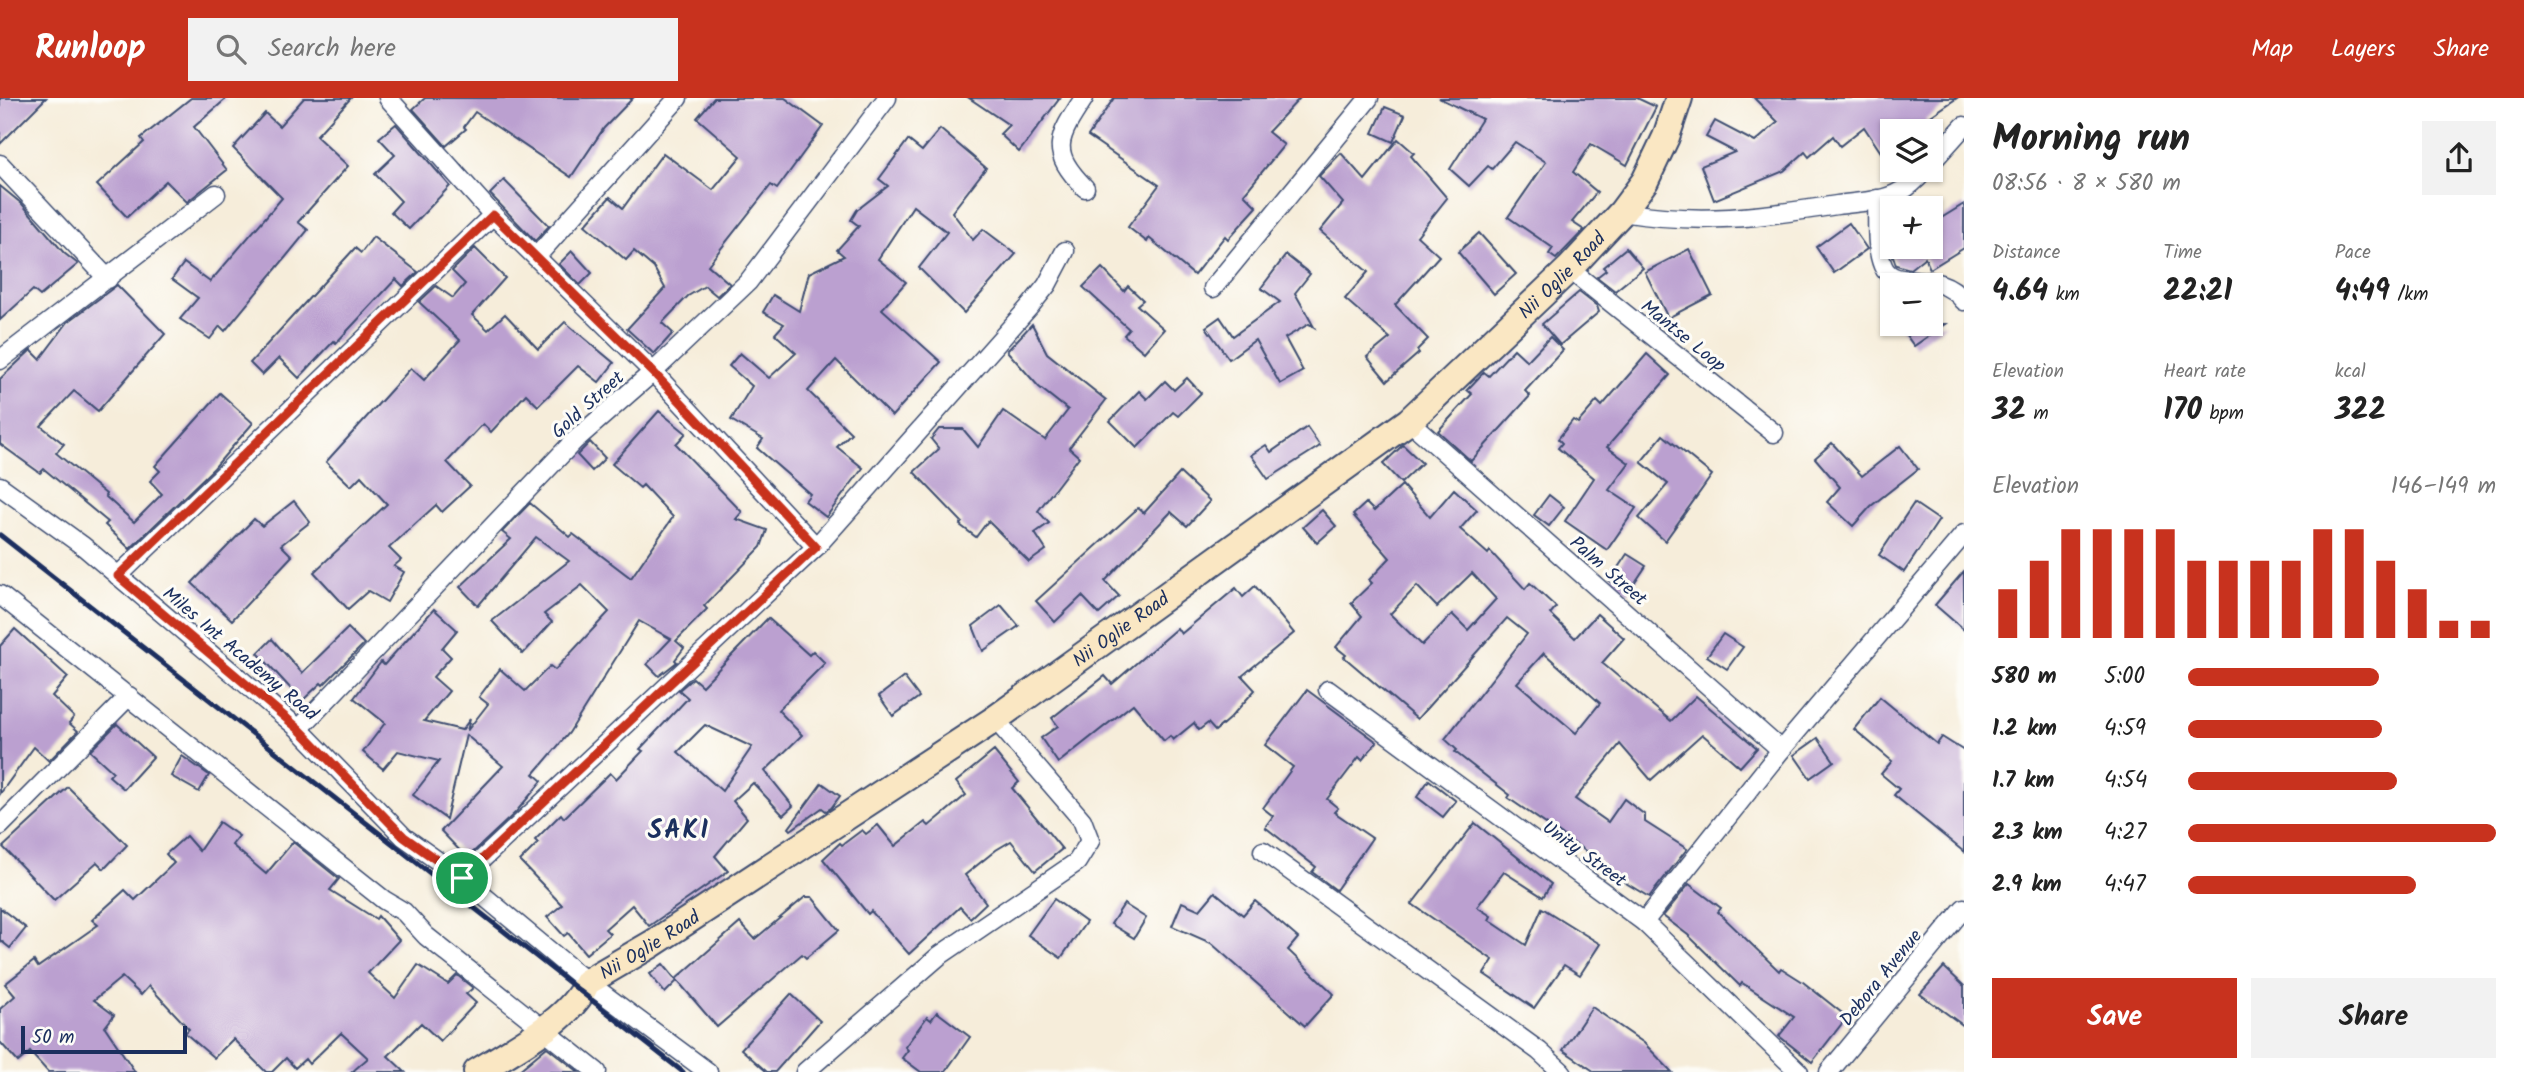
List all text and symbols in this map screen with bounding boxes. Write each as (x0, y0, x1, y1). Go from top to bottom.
search box (188, 18, 678, 81)
text: Runloop (35, 23, 146, 76)
text: Search here (268, 28, 396, 70)
icon: search (212, 30, 250, 68)
text: Map (2251, 30, 2293, 69)
text: Layers (2331, 30, 2395, 69)
text: Share (2433, 30, 2489, 69)
text: Morning run (1992, 110, 2190, 170)
map controls (1880, 119, 1943, 336)
button: layers (1880, 119, 1943, 182)
button: share (2422, 121, 2496, 195)
text: 08:56 · 8 × 580 m (1992, 166, 2181, 202)
button: + (1880, 196, 1943, 259)
street label: Nii Oglie Road (1512, 225, 1614, 327)
text: Distance (1992, 238, 2060, 268)
text: Time (2163, 238, 2202, 268)
text: Pace (2335, 238, 2371, 268)
text: 4.64 (1992, 268, 2048, 316)
text: 22:21 (2163, 268, 2232, 316)
text: 4:49 (2335, 268, 2390, 316)
button: − (1880, 273, 1943, 336)
text: km (2048, 280, 2080, 310)
text: /km (2390, 280, 2428, 310)
street label: Mantse Loop (1634, 293, 1732, 380)
text: Elevation (1992, 357, 2064, 387)
text: Heart rate (2163, 357, 2246, 387)
text: kcal (2335, 357, 2366, 387)
street label: Gold Street (545, 364, 632, 447)
text: 32 (1992, 387, 2026, 435)
text: 170 (2163, 387, 2202, 435)
text: 322 (2335, 387, 2386, 435)
text: m (2026, 399, 2049, 429)
text: bpm (2202, 399, 2244, 429)
text: Elevation (1992, 469, 2079, 505)
text: 146–149 m (2391, 469, 2496, 505)
street label: Palm Street (1562, 529, 1654, 614)
street label: Miles Int Academy Road (155, 580, 325, 729)
street label: Nii Oglie Road (1066, 585, 1177, 676)
text: 580 m (1992, 659, 2057, 695)
text: 5:00 (2104, 659, 2145, 695)
text: 1.2 km (1992, 711, 2057, 747)
text: 4:59 (2104, 711, 2146, 747)
text: 1.7 km (1992, 763, 2054, 799)
text: 4:54 (2104, 763, 2147, 799)
district label: SAKI (648, 810, 710, 852)
street label: Unity Street (1535, 814, 1633, 896)
text: 2.3 km (1992, 815, 2062, 851)
text: 4:27 (2104, 815, 2146, 851)
pin (432, 848, 492, 908)
icon: arrive (443, 859, 481, 897)
text: 2.9 km (1992, 867, 2062, 903)
text: 4:47 (2104, 867, 2146, 903)
street label: Nii Oglie Road (594, 903, 707, 989)
street label: Debora Avenue (1833, 923, 1931, 1034)
button: Save (1992, 978, 2237, 1058)
button: Share (2251, 978, 2496, 1058)
scale bar (21, 1023, 187, 1055)
text: 50 m (32, 1023, 74, 1053)

